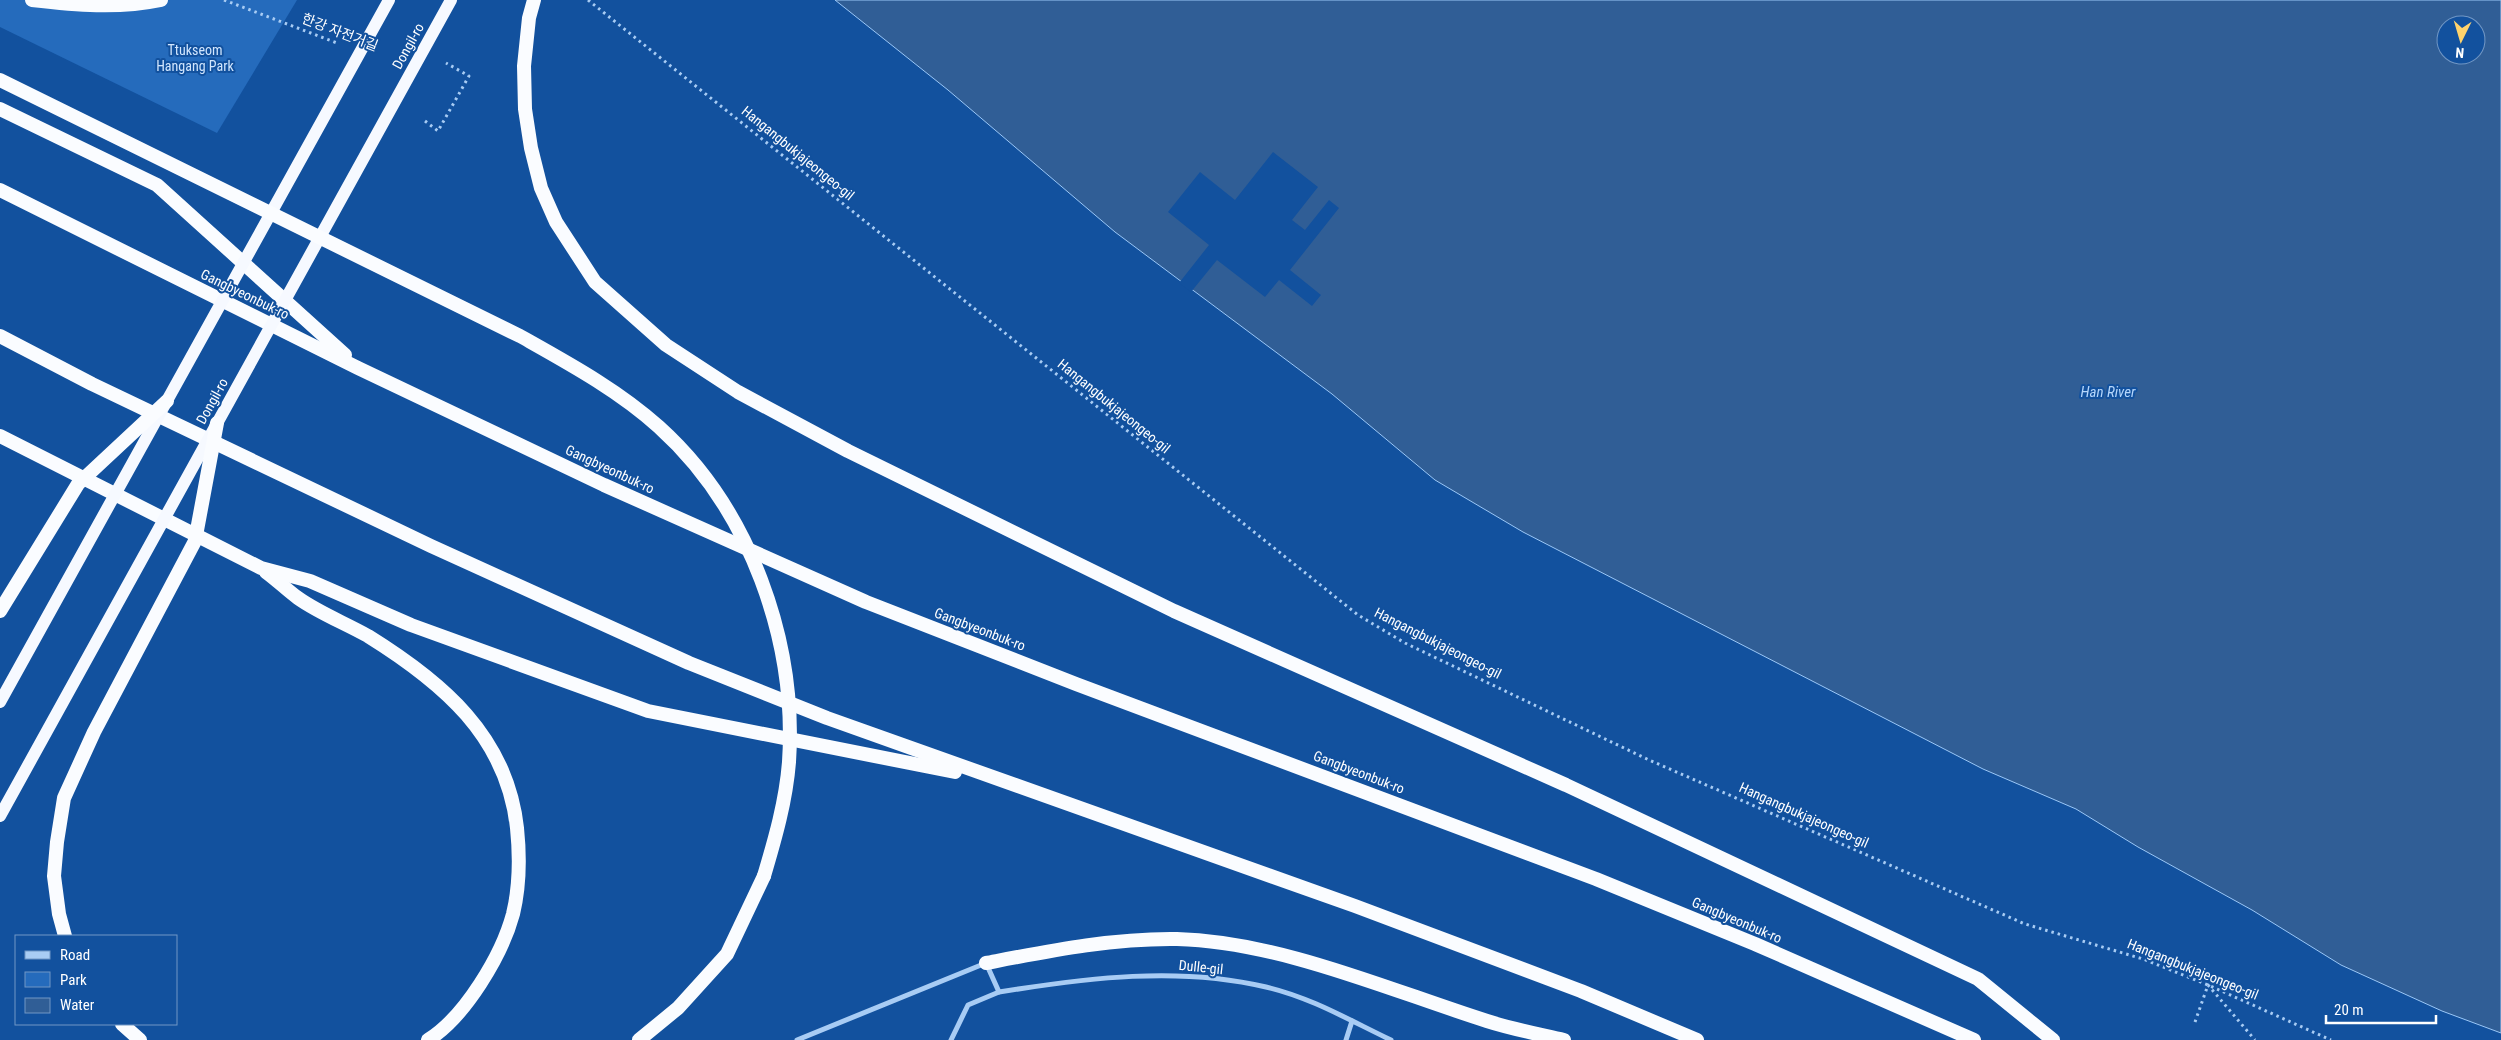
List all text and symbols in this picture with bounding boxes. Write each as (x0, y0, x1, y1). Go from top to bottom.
street label: 한강 자전거길 (300, 10, 380, 54)
north arrow (2436, 15, 2486, 65)
street label: Dongil-ro (389, 20, 427, 72)
park label: Ttukseom Hangang Park (156, 42, 235, 74)
text: N (2455, 45, 2465, 61)
street label: Hangangbukjajeongeo-gil (739, 103, 857, 203)
street label: Gangbyeonbuk-ro (198, 266, 292, 322)
street label: Hangangbukjajeongeo-gil (1055, 356, 1173, 456)
street label: Dongil-ro (193, 375, 231, 427)
water label: Han River (2081, 383, 2136, 401)
street label: Gangbyeonbuk-ro (563, 441, 657, 497)
street label: Gangbyeonbuk-ro (932, 604, 1028, 654)
street label: Hangangbukjajeongeo-gil (1372, 604, 1504, 682)
street label: Gangbyeonbuk-ro (1311, 747, 1407, 797)
street label: Hangangbukjajeongeo-gil (1737, 779, 1871, 851)
street label: Gangbyeonbuk-ro (1690, 894, 1784, 946)
legend (15, 935, 178, 1025)
street label: Hangangbukjajeongeo-gil (2125, 935, 2261, 1003)
text: Road (60, 946, 90, 964)
street label: Dulle-gil (1178, 957, 1224, 977)
text: Park (60, 971, 87, 989)
scale bar (2326, 992, 2436, 1024)
text: Water (60, 996, 95, 1014)
text: 20 m (2334, 1001, 2364, 1019)

